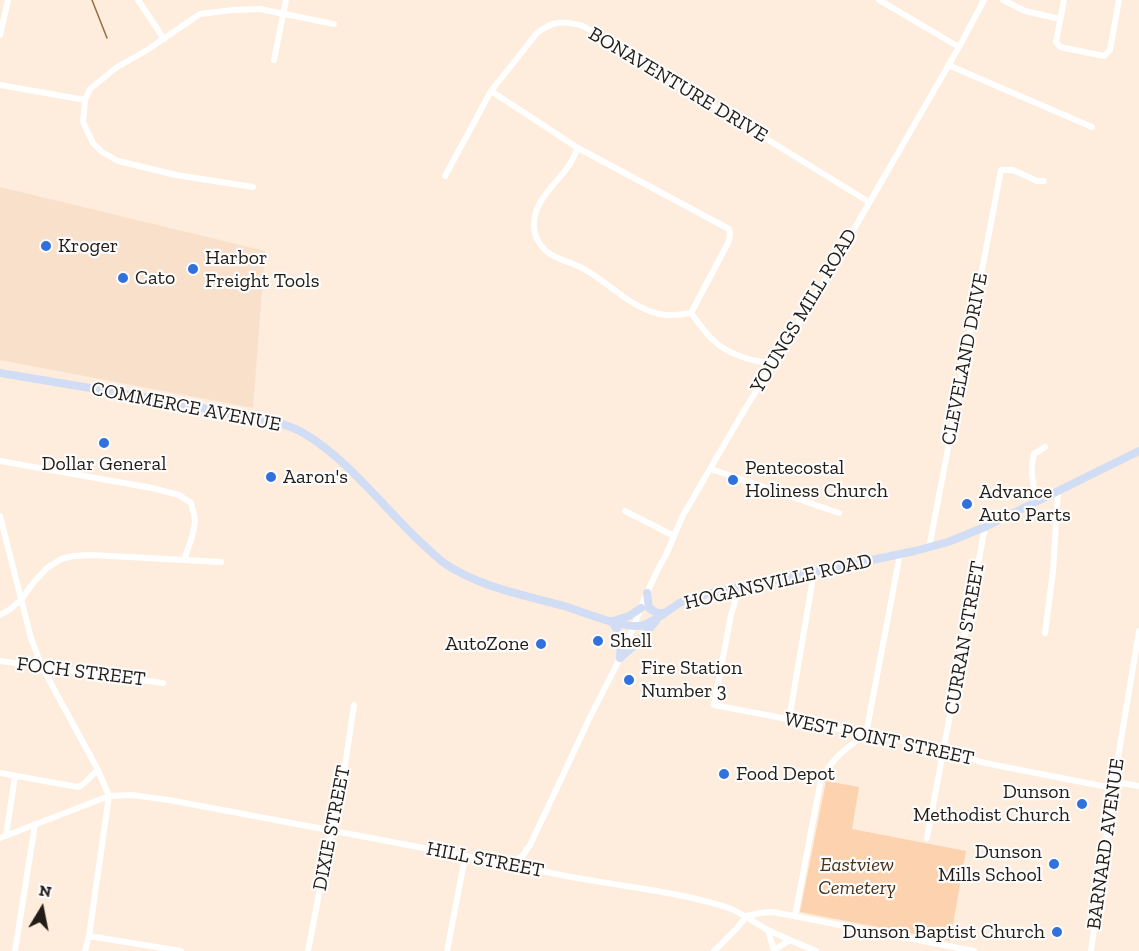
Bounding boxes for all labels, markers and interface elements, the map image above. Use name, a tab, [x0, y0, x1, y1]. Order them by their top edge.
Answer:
street label: BONAVENTURE DRIVE	[584, 22, 772, 148]
street label: YOUNGS MILL ROAD	[745, 224, 863, 398]
place label: Kroger	[58, 234, 118, 258]
marker: Kroger	[39, 239, 53, 253]
place label: Harbor Freight Tools	[205, 246, 319, 293]
marker: Harbor Freight Tools	[186, 262, 200, 276]
place label: Cato	[135, 266, 175, 290]
marker: Cato	[116, 271, 130, 285]
street label: CLEVELAND DRIVE	[937, 271, 993, 447]
street label: COMMERCE AVENUE	[89, 377, 283, 437]
marker: Dollar General	[97, 436, 111, 450]
place label: Dollar General	[41, 452, 167, 476]
place label: Pentecostal Holiness Church	[745, 456, 888, 503]
place label: Aaron's	[283, 465, 348, 489]
marker: Aaron's	[264, 470, 278, 484]
marker: Pentecostal Holiness Church	[726, 473, 740, 487]
place label: Advance Auto Parts	[979, 480, 1071, 527]
marker: Advance Auto Parts	[960, 497, 974, 511]
street label: HOGANSVILLE ROAD	[682, 549, 874, 615]
street label: CURRAN STREET	[940, 559, 990, 717]
place label: Shell	[610, 629, 652, 653]
place label: AutoZone	[445, 632, 529, 656]
marker: Shell	[591, 634, 605, 648]
marker: AutoZone	[534, 637, 548, 651]
street label: FOCH STREET	[15, 652, 147, 692]
place label: Fire Station Number 3	[641, 656, 743, 703]
marker: Fire Station Number 3	[622, 673, 636, 687]
street label: WEST POINT STREET	[782, 707, 976, 771]
street label: BARNARD AVENUE	[1082, 757, 1130, 931]
place label: Food Depot	[736, 762, 835, 786]
street label: DIXIE STREET	[308, 763, 356, 893]
marker: Food Depot	[717, 767, 731, 781]
place label: Dunson Methodist Church	[913, 780, 1070, 827]
marker: Dunson Methodist Church	[1075, 797, 1089, 811]
street label: HILL STREET	[424, 837, 546, 883]
place label: Dunson Mills School	[938, 840, 1042, 887]
park label: Eastview Cemetery	[818, 853, 896, 900]
marker: Dunson Mills School	[1047, 857, 1061, 871]
north arrow	[12, 879, 72, 939]
text: N	[38, 880, 53, 901]
place label: Dunson Baptist Church	[843, 920, 1045, 944]
marker: Dunson Baptist Church	[1050, 925, 1064, 939]

